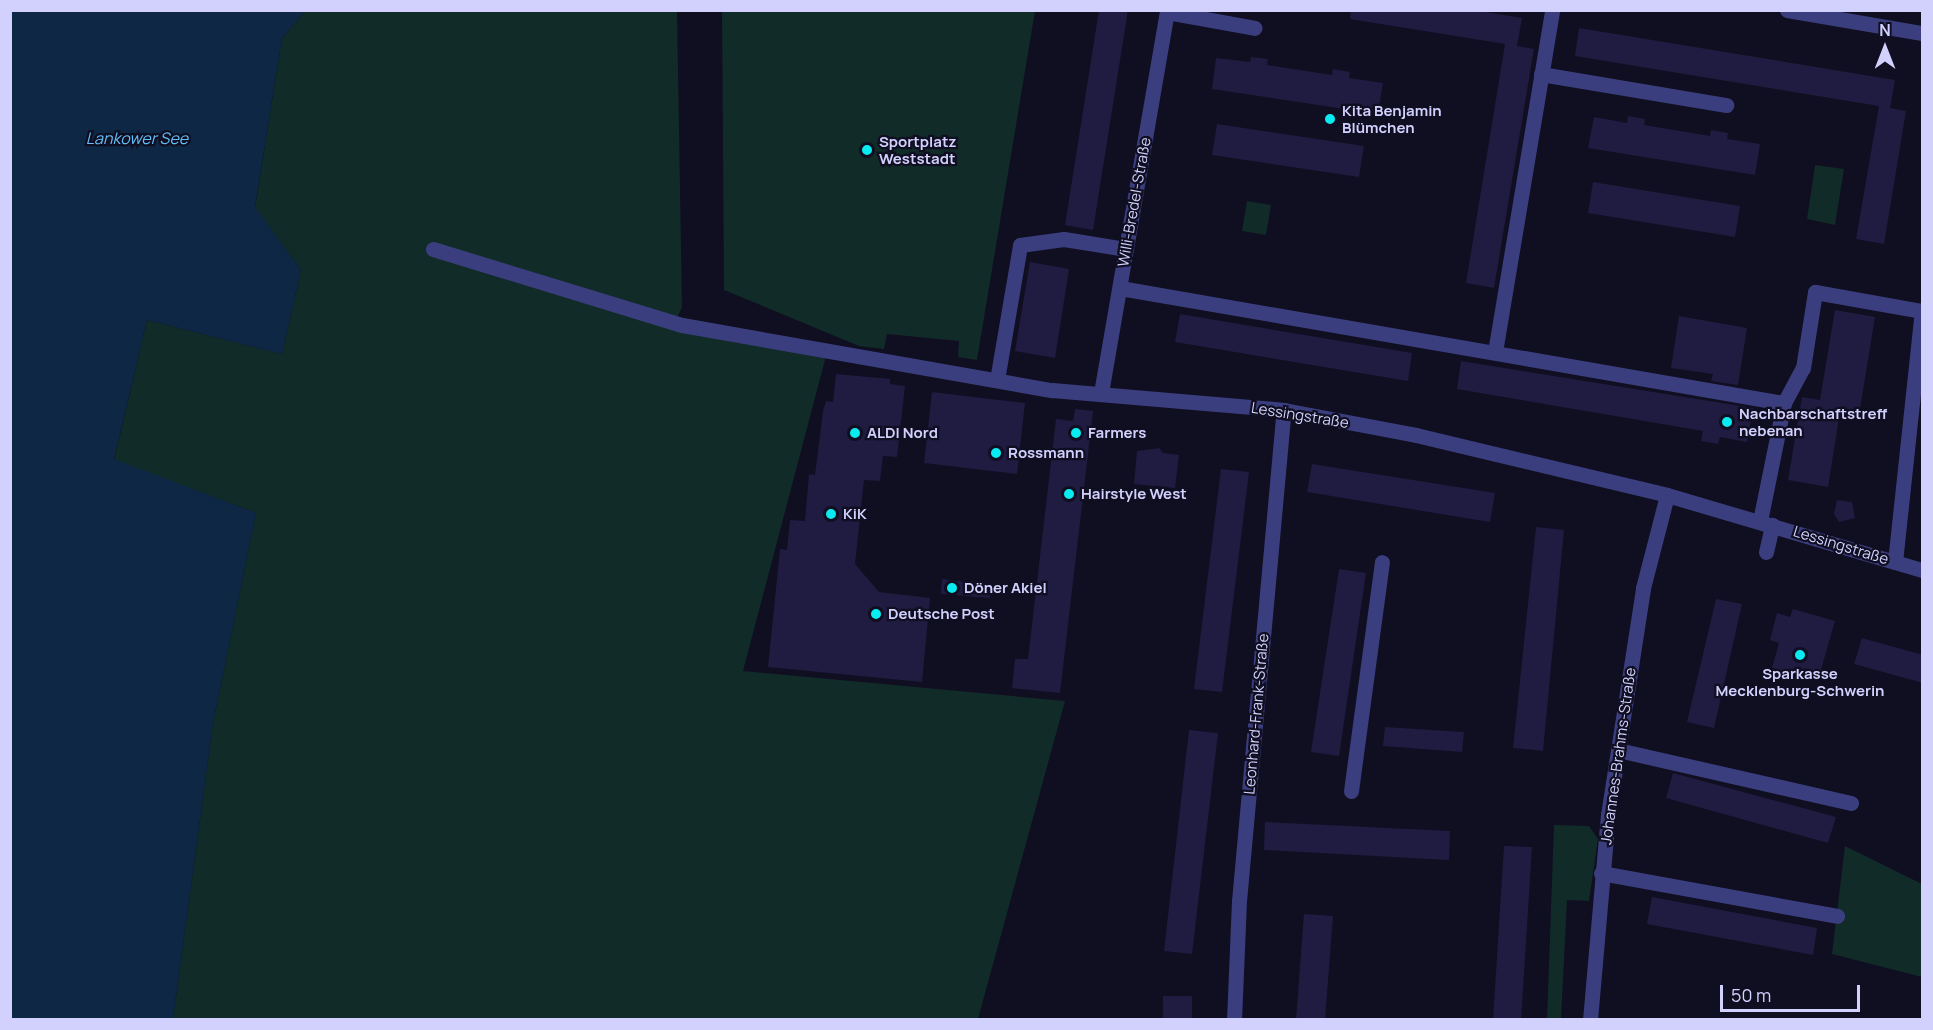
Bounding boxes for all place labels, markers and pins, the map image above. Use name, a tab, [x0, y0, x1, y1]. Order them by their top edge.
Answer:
place label: Kita Benjamin Blümchen	[1342, 101, 1442, 136]
marker: Kita Benjamin Blümchen	[1323, 112, 1337, 126]
place label: Sportplatz Weststadt	[879, 132, 956, 167]
marker: Sportplatz Weststadt	[860, 143, 874, 157]
place label: Nachbarschaftstreff nebenan	[1739, 404, 1887, 439]
marker: Nachbarschaftstreff nebenan	[1720, 415, 1734, 429]
place label: ALDI Nord	[867, 424, 938, 442]
place label: Farmers	[1088, 424, 1146, 442]
marker: ALDI Nord	[848, 426, 862, 440]
marker: Farmers	[1069, 426, 1083, 440]
place label: Rossmann	[1008, 444, 1084, 462]
marker: Rossmann	[989, 446, 1003, 460]
place label: Hairstyle West	[1081, 485, 1187, 503]
marker: Hairstyle West	[1062, 487, 1076, 501]
place label: KiK	[843, 505, 867, 523]
marker: KiK	[824, 507, 838, 521]
place label: Döner Akiel	[964, 579, 1047, 597]
marker: Döner Akiel	[945, 581, 959, 595]
place label: Deutsche Post	[888, 605, 995, 623]
marker: Deutsche Post	[869, 607, 883, 621]
marker: Sparkasse Mecklenburg-Schwerin	[1793, 648, 1807, 662]
place label: Sparkasse Mecklenburg-Schwerin	[1715, 664, 1885, 699]

